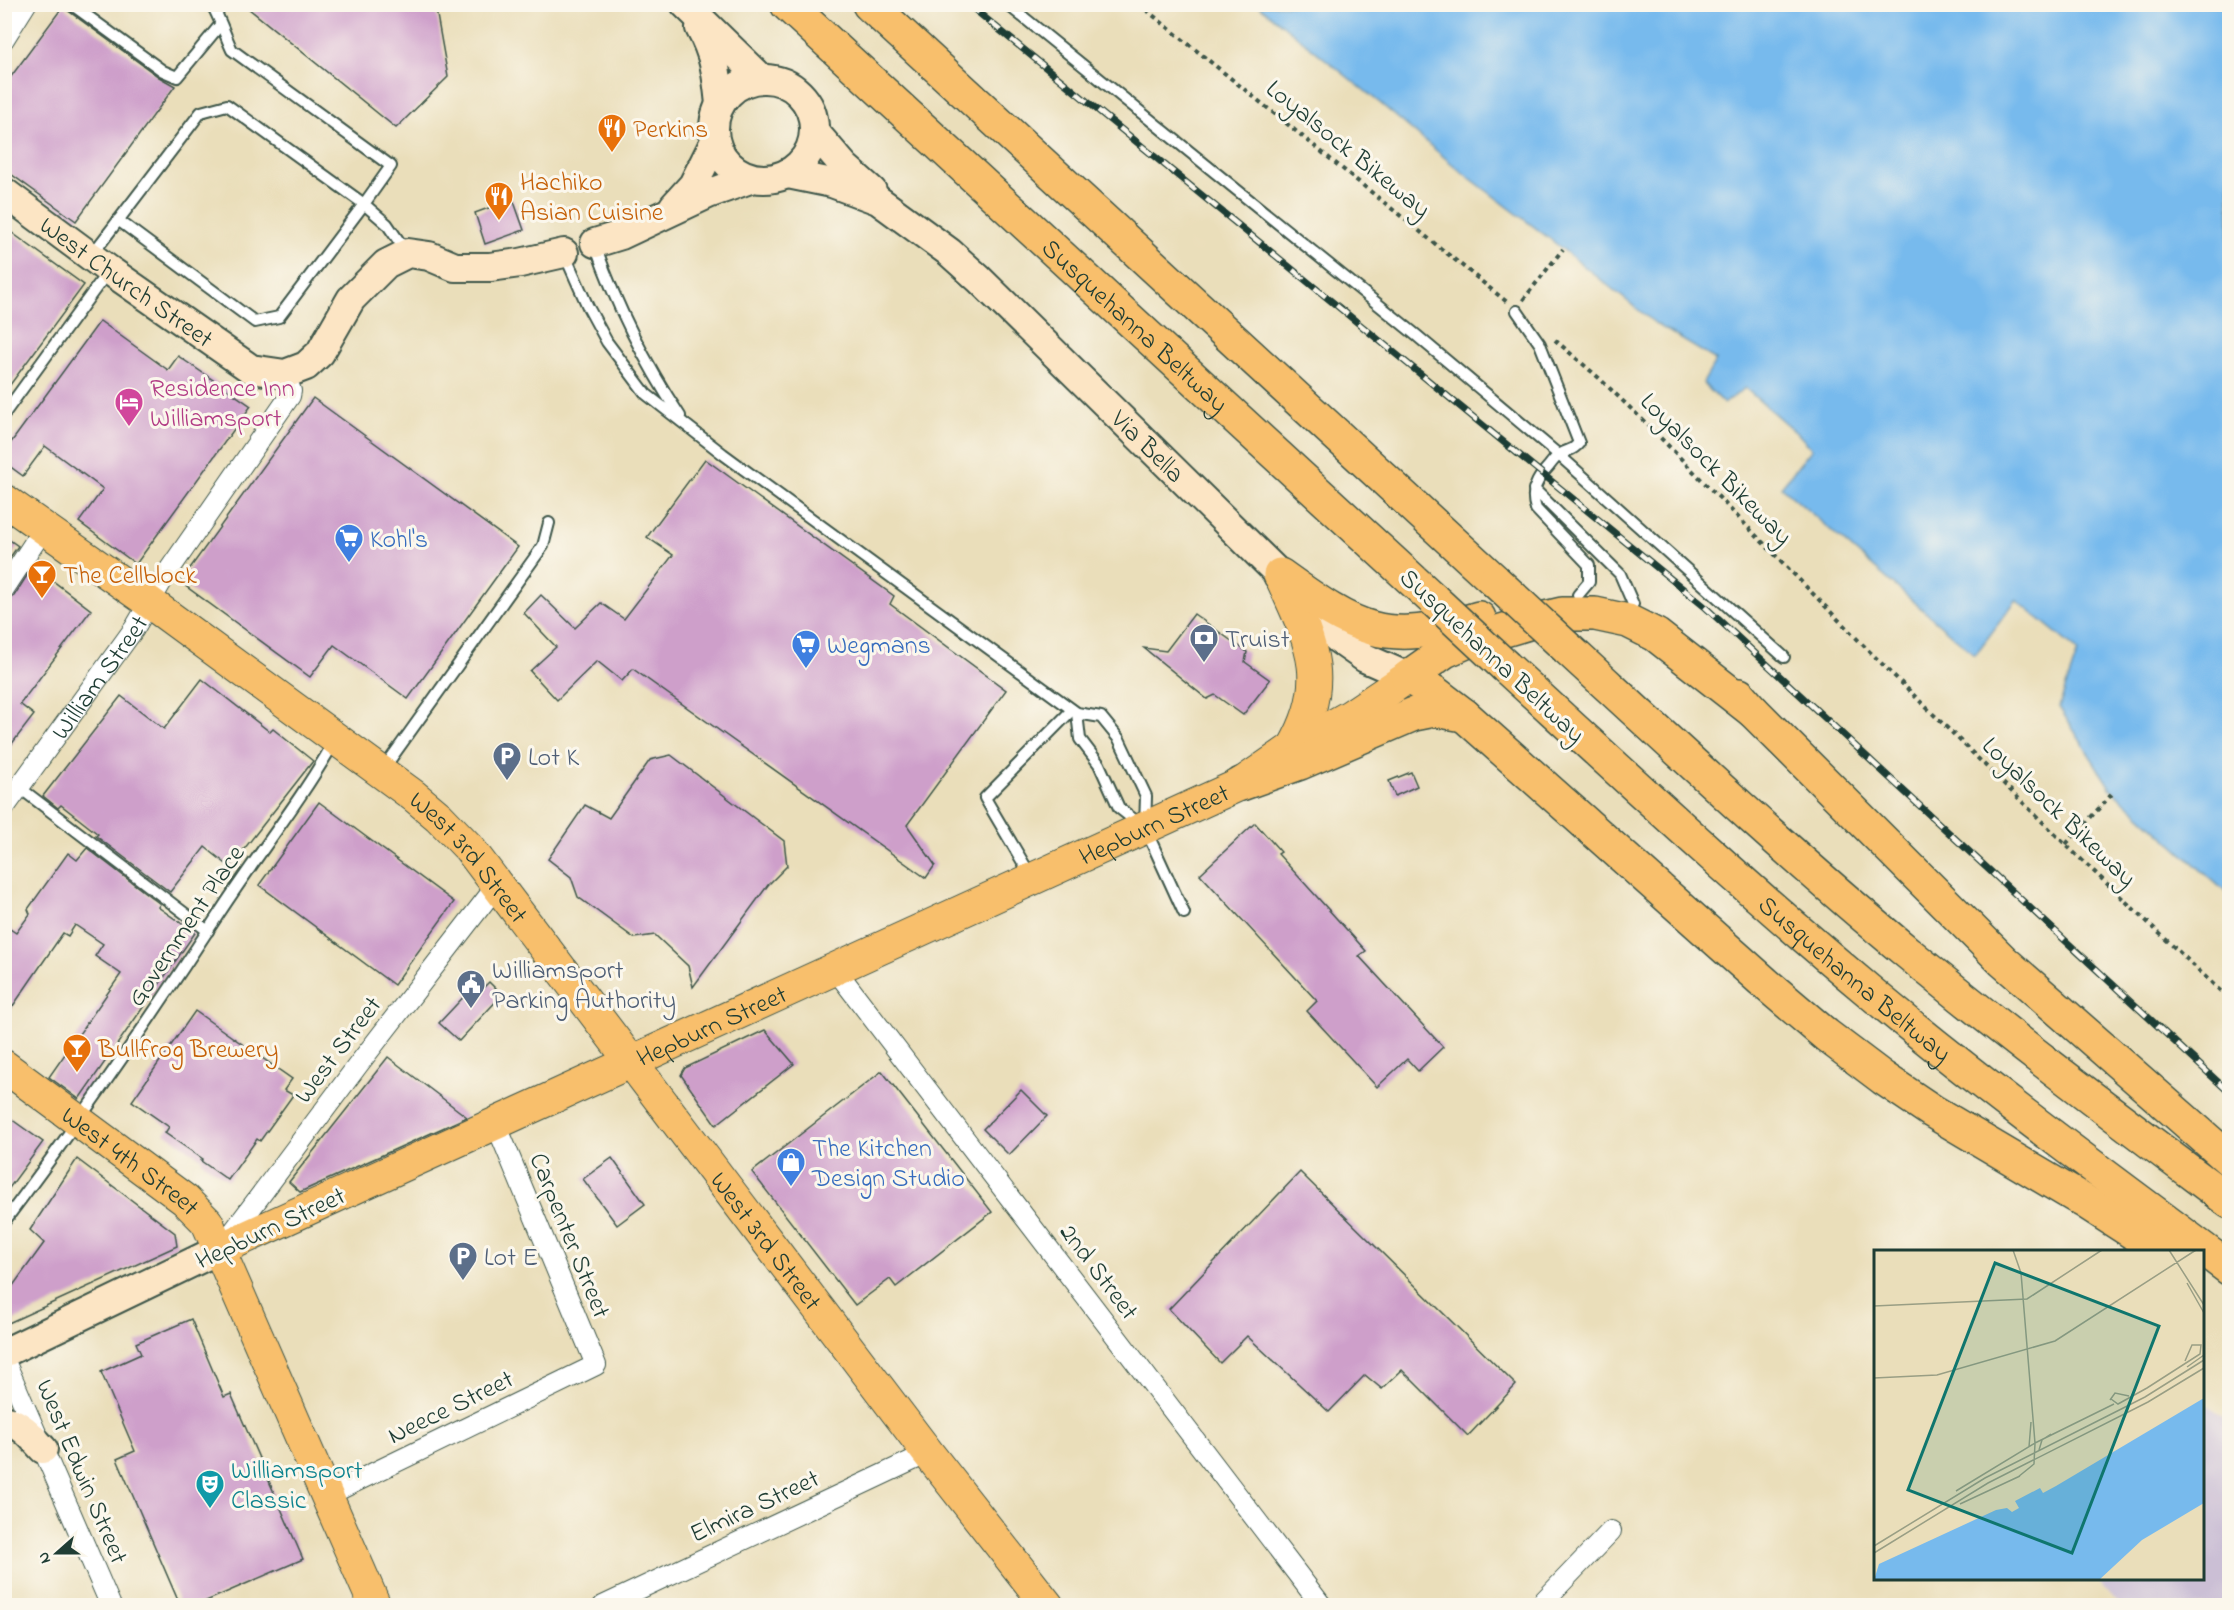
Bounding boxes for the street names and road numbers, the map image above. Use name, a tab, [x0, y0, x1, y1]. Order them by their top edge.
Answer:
street label: Loyalsock Bikeway	[1256, 72, 1438, 229]
street label: West Church Street	[30, 208, 220, 359]
street label: Susquehanna Beltway	[1032, 231, 1236, 423]
street label: Loyalsock Bikeway	[1630, 385, 1800, 555]
street label: Via Bella	[1100, 402, 1192, 493]
street label: Susquehanna Beltway	[1389, 561, 1593, 754]
street label: William Street	[43, 609, 160, 749]
street label: Loyalsock Bikeway	[1972, 729, 2144, 897]
street label: Hepburn Street	[1074, 776, 1237, 877]
street label: West 3rd Street	[399, 783, 536, 933]
street label: Government Place	[119, 838, 256, 1015]
street label: Susquehanna Beltway	[1748, 888, 1958, 1073]
street label: Hepburn Street	[631, 977, 794, 1079]
street label: West Street	[286, 989, 393, 1112]
street label: West 4th Street	[52, 1098, 207, 1226]
street label: Carpenter Street	[518, 1148, 619, 1325]
street label: West 3rd Street	[699, 1165, 830, 1320]
street label: Hepburn Street	[190, 1178, 353, 1281]
street label: 2nd Street	[1049, 1216, 1147, 1329]
street label: Neece Street	[382, 1362, 521, 1456]
street label: West Edwin Street	[24, 1374, 136, 1571]
street label: Elmira Street	[684, 1461, 827, 1554]

